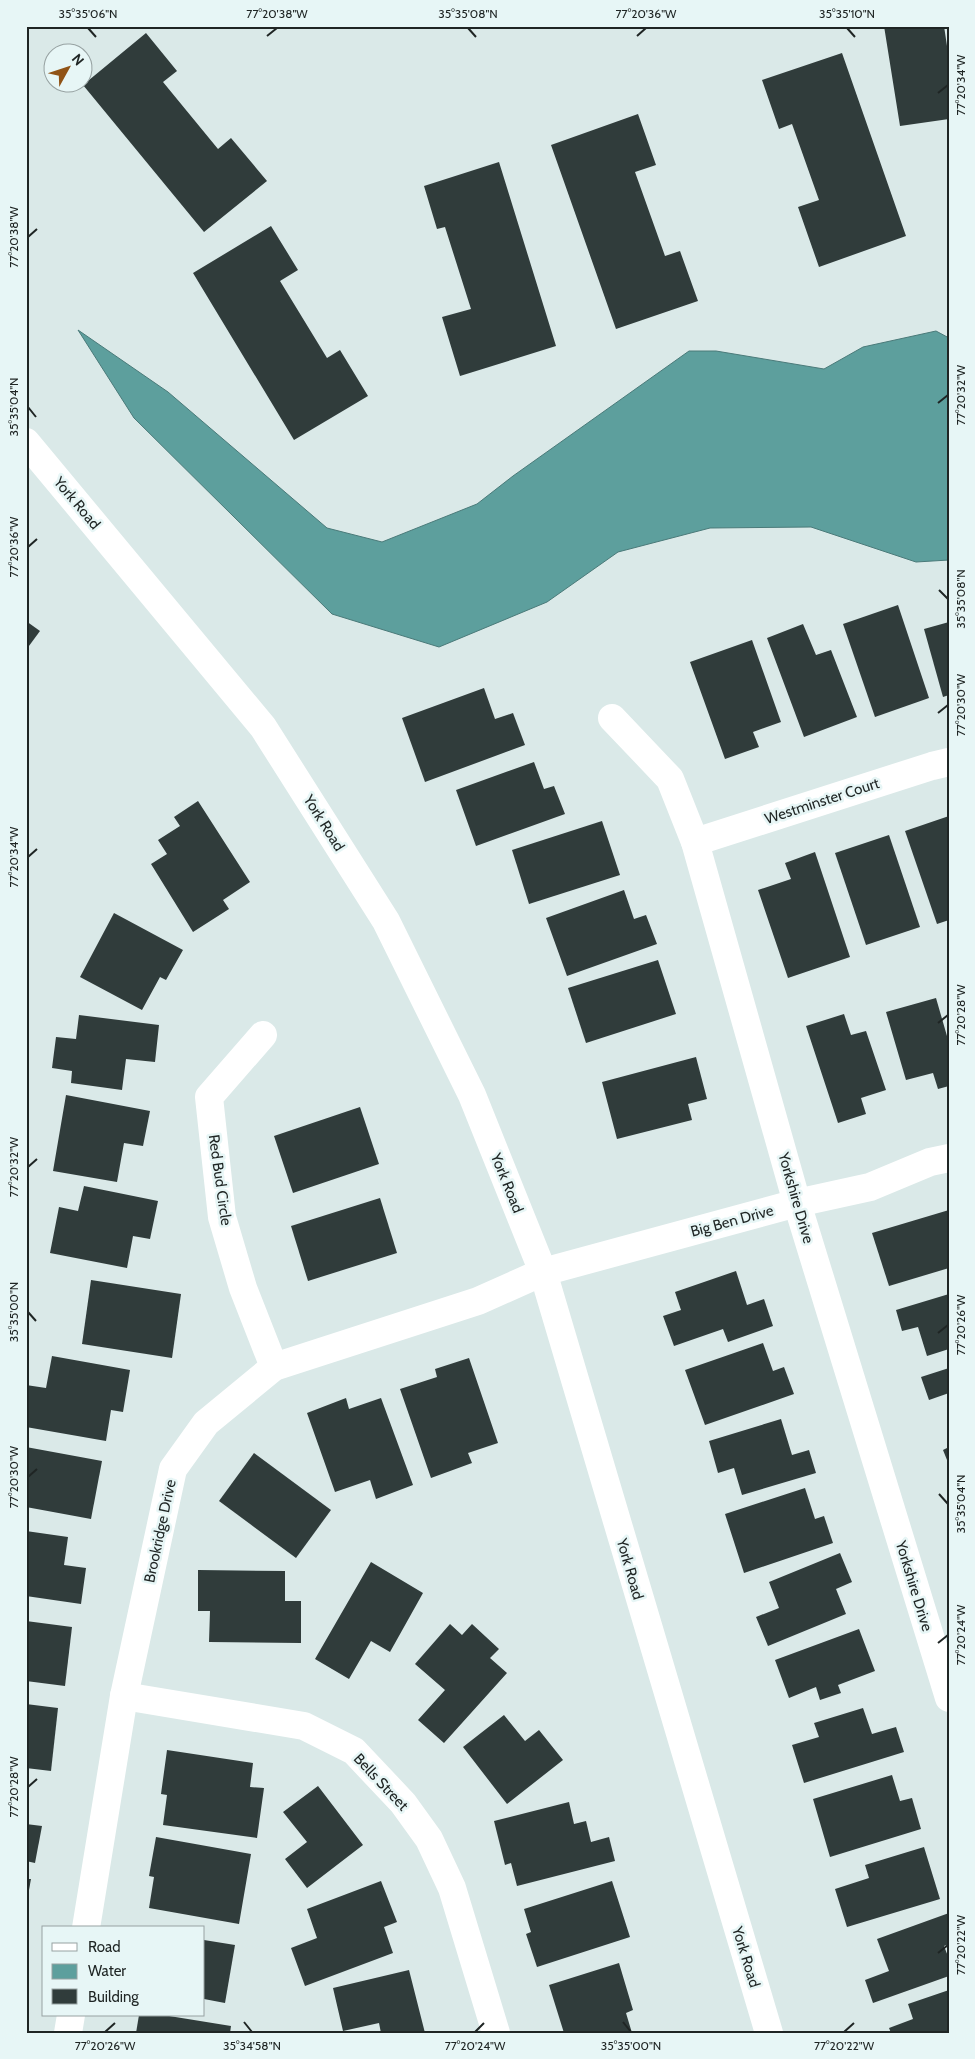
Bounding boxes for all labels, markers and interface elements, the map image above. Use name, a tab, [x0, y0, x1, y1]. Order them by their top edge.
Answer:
text: 35°35'06"N	[58, 6, 118, 21]
text: 77°20'38"W	[246, 6, 308, 21]
text: 35°35'08"N	[438, 6, 498, 21]
text: 77°20'36"W	[616, 6, 677, 21]
text: 35°35'10"N	[819, 6, 875, 21]
north arrow	[42, 42, 92, 92]
text: N	[68, 50, 88, 69]
text: 77°20'34"W	[953, 54, 968, 115]
text: 77°20'38"W	[6, 206, 21, 268]
text: 77°20'32"W	[953, 364, 968, 425]
text: 35°35'04"N	[6, 377, 21, 437]
street label: York Road	[49, 472, 104, 533]
text: 77°20'36"W	[6, 516, 21, 577]
text: 35°35'08"N	[953, 569, 968, 629]
text: 77°20'30"W	[953, 673, 968, 736]
street label: Westminster Court	[763, 774, 881, 828]
street label: York Road	[299, 791, 348, 854]
text: 77°20'34"W	[6, 826, 21, 887]
text: 77°20'28"W	[953, 984, 968, 1046]
street label: Red Bud Circle	[205, 1133, 235, 1227]
text: 77°20'32"W	[6, 1136, 21, 1197]
street label: York Road	[487, 1150, 527, 1216]
street label: Yorkshire Drive	[774, 1150, 818, 1246]
street label: Big Ben Drive	[689, 1201, 776, 1241]
text: 35°35'00"N	[6, 1282, 21, 1342]
text: 77°20'26"W	[953, 1294, 968, 1355]
text: 77°20'30"W	[6, 1445, 21, 1508]
text: 35°35'04"N	[953, 1474, 968, 1534]
street label: Brookridge Drive	[140, 1477, 180, 1584]
street label: York Road	[612, 1535, 647, 1602]
street label: Yorkshire Drive	[891, 1538, 936, 1634]
text: 77°20'24"W	[953, 1604, 968, 1665]
street label: Bells Street	[350, 1750, 412, 1814]
text: 77°20'28"W	[6, 1756, 21, 1818]
text: 77°20'22"W	[953, 1914, 968, 1975]
street label: York Road	[728, 1923, 764, 1990]
legend	[42, 1926, 205, 2016]
text: Road	[88, 1938, 121, 1956]
text: Water	[88, 1962, 126, 1980]
text: Building	[88, 1988, 139, 2006]
text: 77°20'26"W	[75, 2038, 136, 2053]
text: 35°34'58"N	[223, 2038, 281, 2053]
text: 77°20'24"W	[445, 2038, 506, 2053]
text: 35°35'00"N	[601, 2038, 661, 2053]
text: 77°20'22"W	[814, 2038, 875, 2053]

